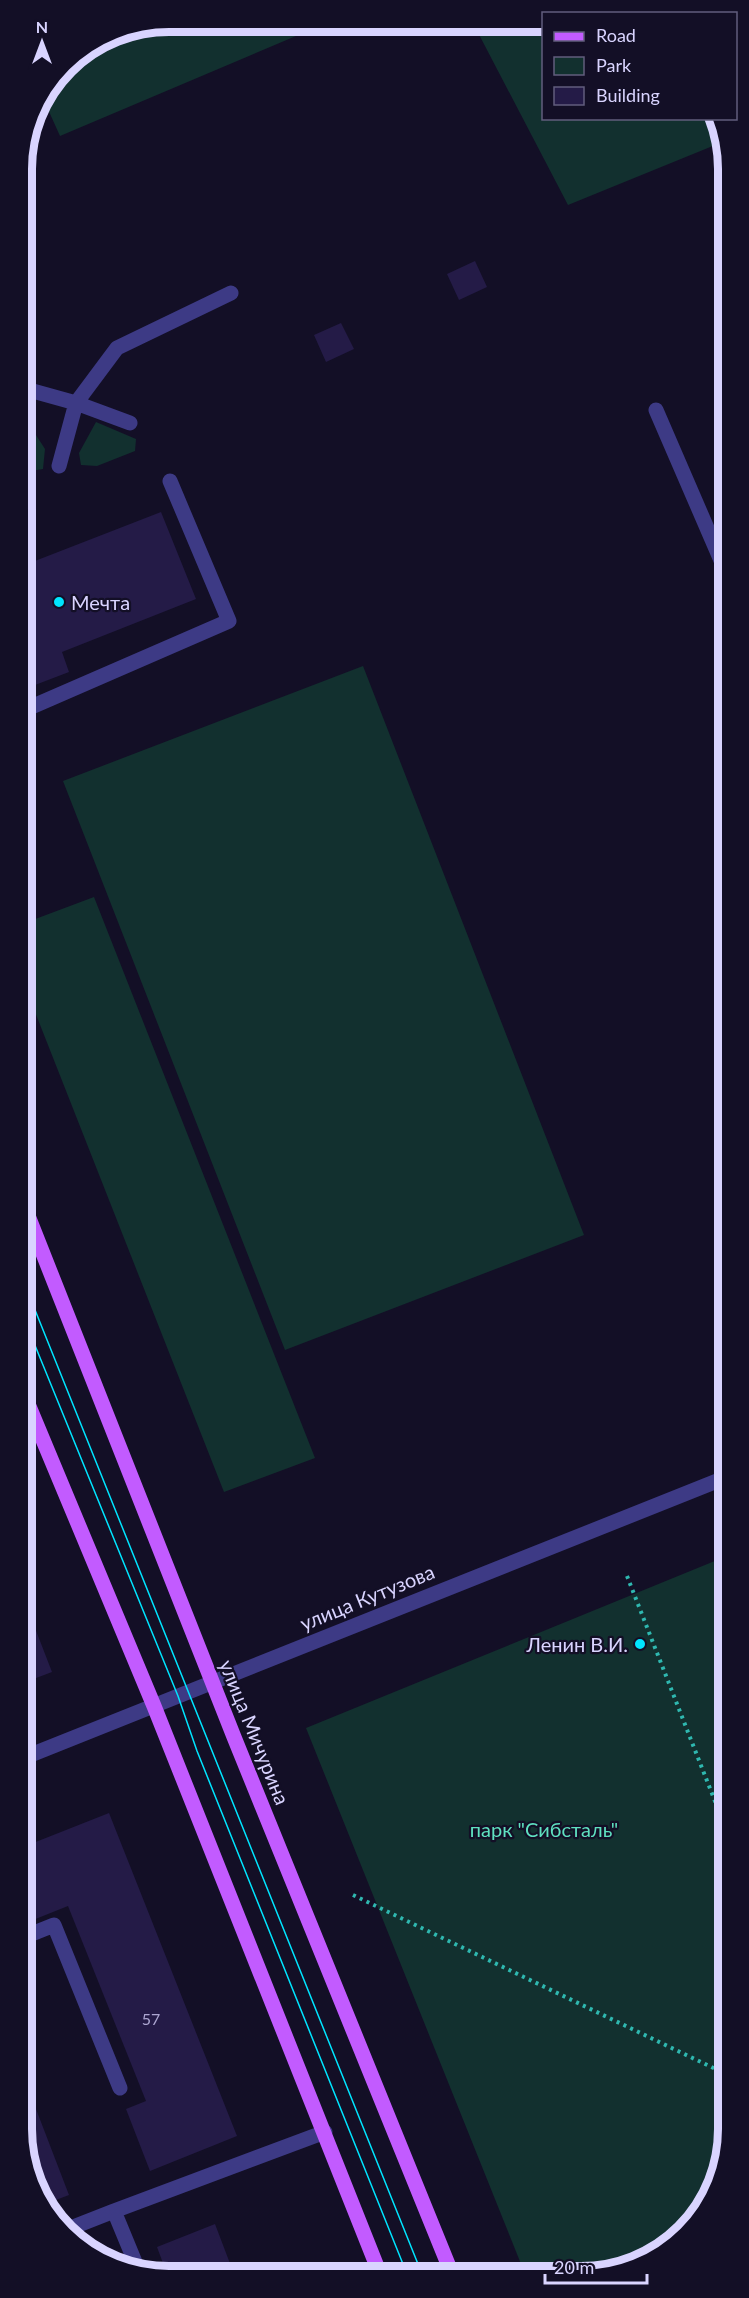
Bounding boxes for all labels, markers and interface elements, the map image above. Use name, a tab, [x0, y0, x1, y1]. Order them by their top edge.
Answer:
north arrow	[12, 12, 72, 72]
legend	[542, 12, 737, 120]
text: N	[36, 17, 48, 36]
text: Road	[596, 24, 636, 46]
text: Park	[596, 54, 632, 76]
text: Building	[596, 84, 660, 106]
place label: Мечта	[71, 590, 130, 614]
marker: Мечта	[52, 595, 66, 609]
street label: улица Кутузова	[296, 1559, 438, 1635]
place label: Ленин В.И.	[525, 1632, 628, 1656]
marker: Ленин В.И.	[633, 1637, 647, 1651]
street label: улица Мичурина	[215, 1656, 295, 1808]
park label: парк "Сибсталь"	[470, 1817, 618, 1841]
house number: 57	[142, 2009, 160, 2028]
scale bar	[545, 2247, 647, 2285]
text: 20 m	[554, 2256, 594, 2278]

